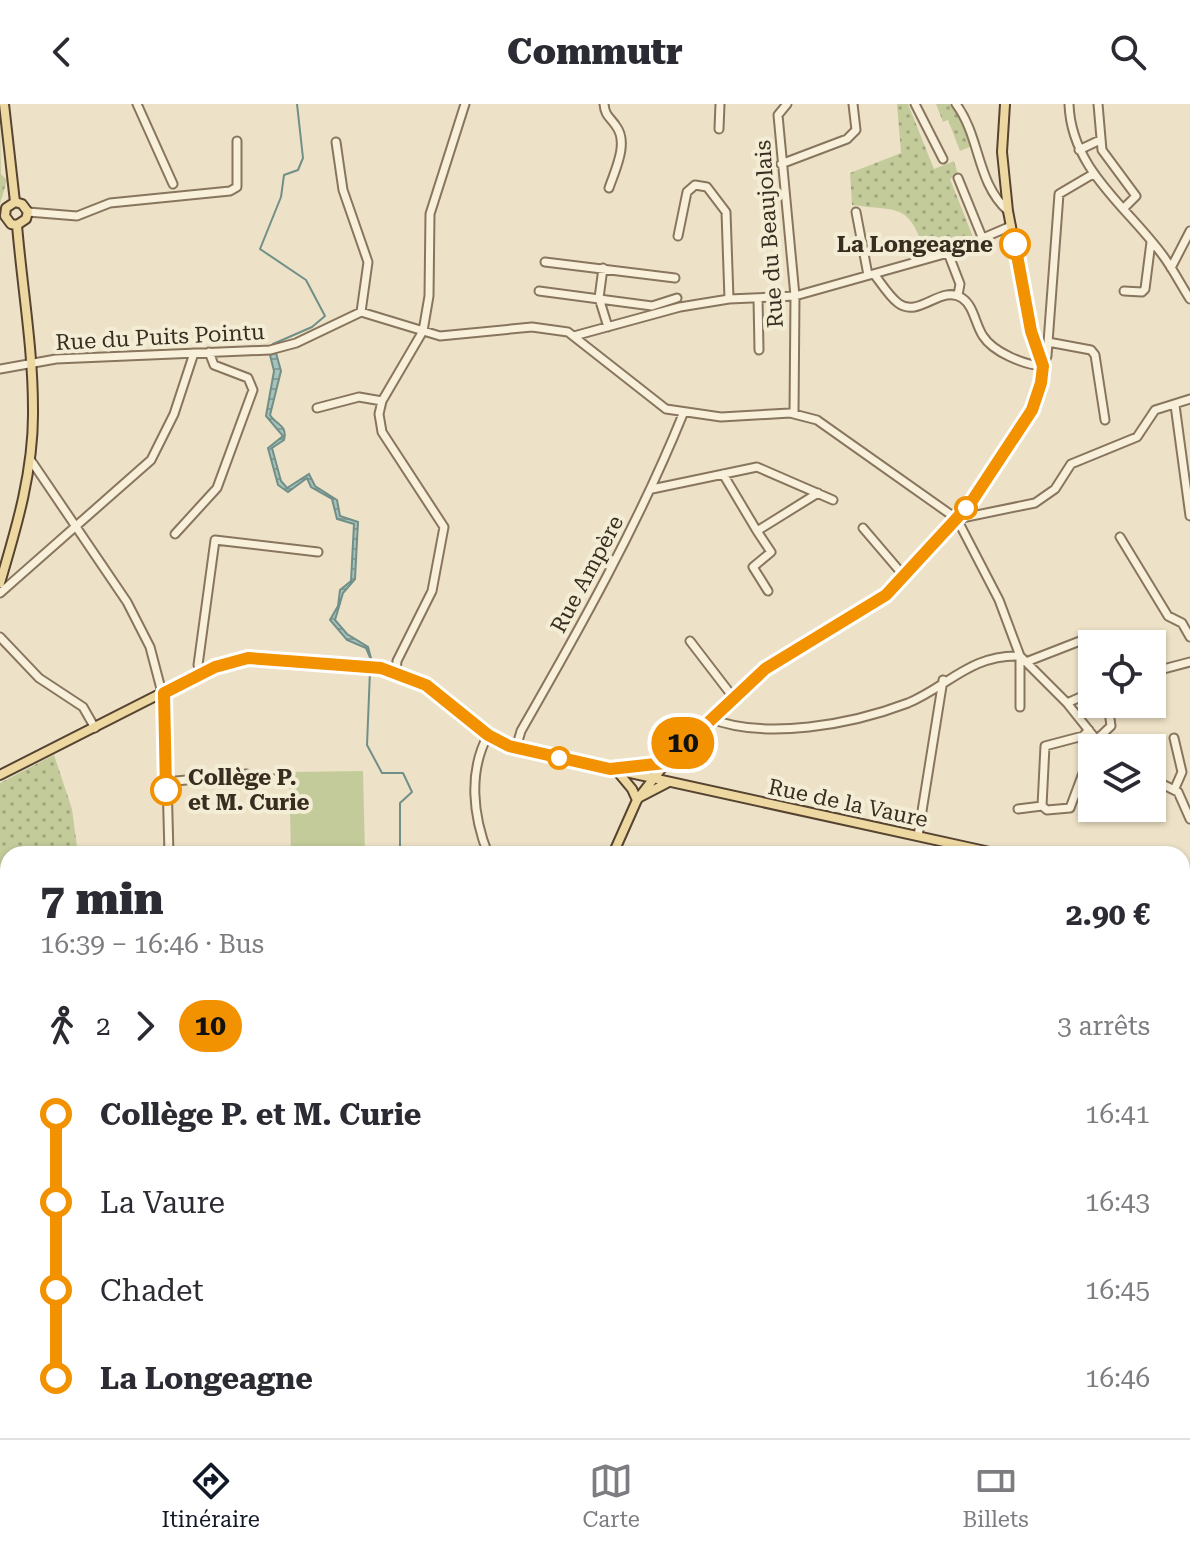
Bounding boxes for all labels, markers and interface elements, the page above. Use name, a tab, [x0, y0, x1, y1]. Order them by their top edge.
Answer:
icon: back	[40, 30, 84, 74]
icon: search	[1106, 30, 1150, 74]
text: Commutr	[507, 31, 683, 73]
street label: Rue du Beaujolais	[750, 139, 788, 329]
marker: La Longeagne	[1000, 229, 1030, 259]
place label: La Longeagne	[837, 232, 993, 257]
street label: Rue du Puits Pointu	[55, 319, 265, 355]
unlabelled marker	[955, 497, 977, 519]
street label: Rue Ampère	[546, 511, 628, 637]
map controls	[1078, 630, 1166, 822]
button: locate	[1078, 630, 1166, 718]
line badge: 10	[647, 717, 719, 769]
text: 10	[667, 726, 699, 759]
button: layers	[1078, 734, 1166, 822]
unlabelled marker	[548, 747, 570, 769]
place label: Collège P. et M. Curie	[188, 765, 310, 815]
street label: Rue de la Vaure	[766, 774, 930, 832]
marker: Collège P. et M. Curie	[151, 775, 181, 805]
text: 7 min	[40, 873, 164, 925]
text: 2.90 €	[1066, 897, 1150, 932]
text: 16:39 – 16:46 · Bus	[40, 929, 264, 959]
icon: walk	[40, 1004, 84, 1048]
icon: forward	[123, 1004, 167, 1048]
text: 10	[195, 1009, 226, 1042]
text: 2	[96, 1011, 111, 1041]
text: 3 arrêts	[1057, 1011, 1150, 1041]
text: Collège P. et M. Curie	[100, 1097, 421, 1132]
text: 16:41	[1085, 1099, 1150, 1129]
text: La Vaure	[100, 1185, 225, 1220]
text: 16:43	[1085, 1187, 1150, 1217]
text: Chadet	[100, 1273, 204, 1308]
text: 16:45	[1085, 1275, 1150, 1305]
text: La Longeagne	[100, 1361, 313, 1396]
text: 16:46	[1085, 1363, 1150, 1393]
tab: Itinéraire	[161, 1459, 260, 1532]
tab: Carte	[583, 1459, 640, 1532]
tab: Billets	[963, 1459, 1029, 1532]

